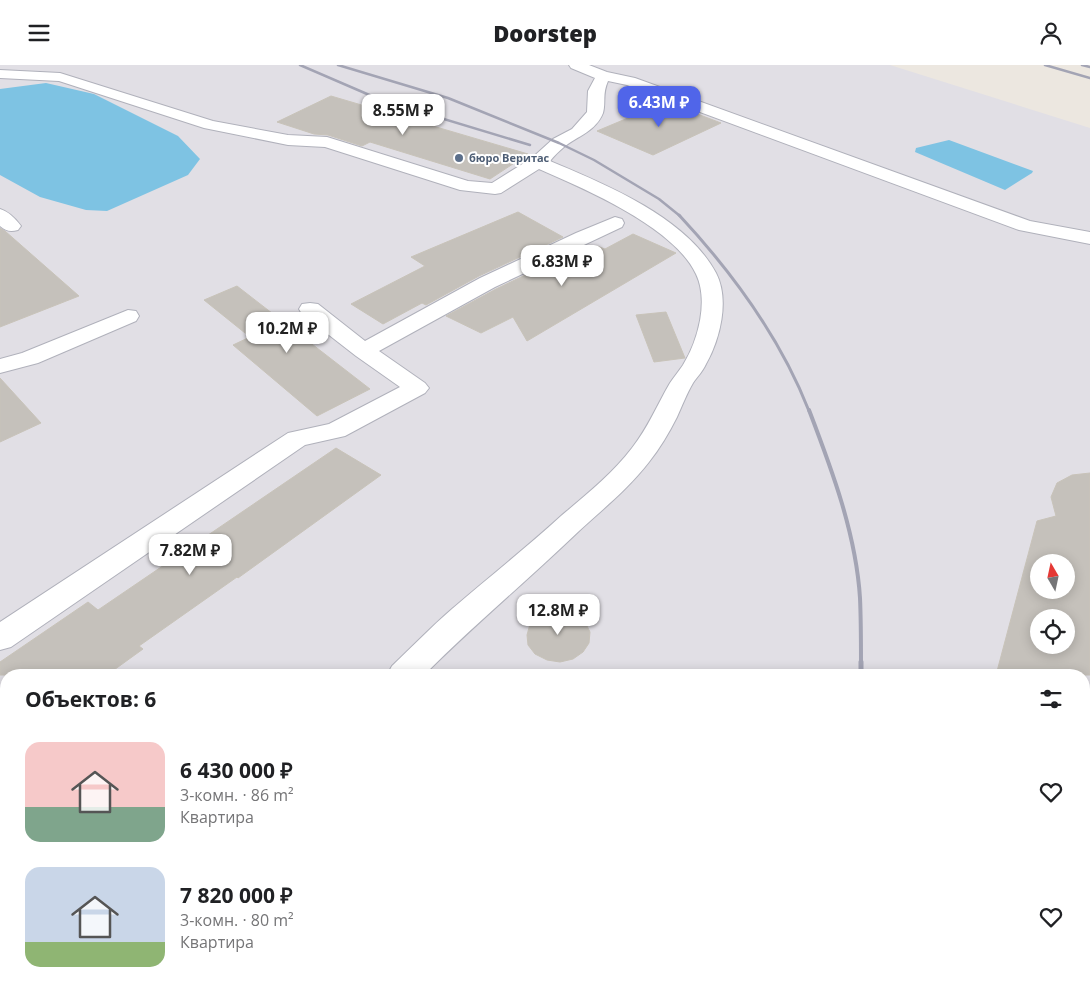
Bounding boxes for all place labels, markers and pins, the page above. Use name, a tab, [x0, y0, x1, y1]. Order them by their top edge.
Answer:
pin: 6.43M ₽	[613, 85, 705, 128]
pin: 8.55M ₽	[357, 93, 449, 136]
place label: бюро Веритас	[469, 150, 550, 165]
marker: бюро Веритас	[453, 152, 465, 164]
pin: 6.83M ₽	[516, 245, 608, 287]
pin: 10.2M ₽	[241, 311, 333, 354]
pin: 7.82M ₽	[144, 533, 236, 576]
pin: 12.8M ₽	[512, 593, 604, 636]

